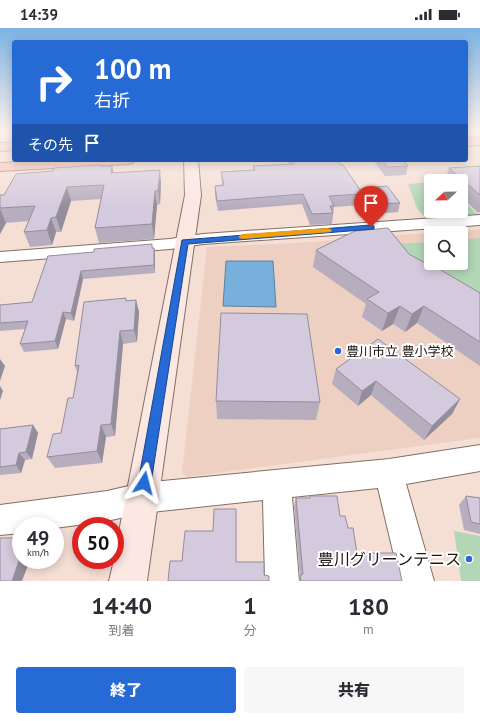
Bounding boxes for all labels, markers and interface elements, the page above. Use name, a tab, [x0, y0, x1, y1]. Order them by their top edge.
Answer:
text: 14:39	[20, 5, 58, 24]
text: 100 m	[94, 50, 171, 87]
icon: right	[28, 56, 80, 108]
text: 右折	[94, 89, 130, 112]
icon: arrive	[81, 132, 103, 154]
text: その先	[28, 135, 73, 154]
north arrow	[424, 174, 468, 218]
map controls	[424, 174, 468, 270]
pin	[354, 186, 388, 227]
icon: arrive	[360, 192, 382, 214]
button: search	[424, 226, 468, 270]
place label: 豊川市立 豊小学校	[346, 343, 453, 360]
marker: 豊川市立 豊小学校	[333, 346, 343, 356]
position arrow	[123, 462, 165, 504]
speed limit sign: 50	[72, 517, 124, 569]
text: 49	[27, 525, 49, 551]
text: km/h	[27, 546, 49, 559]
place label: 豊川グリーンテニス	[318, 549, 461, 569]
marker: 豊川グリーンテニス	[464, 554, 474, 564]
text: 14:40	[91, 590, 152, 621]
text: 1	[243, 590, 257, 621]
text: 180	[348, 591, 389, 622]
text: m	[363, 621, 374, 638]
text: 到着	[109, 622, 135, 639]
text: 分	[244, 622, 257, 639]
button: 終了	[16, 667, 236, 713]
button: 共有	[244, 667, 464, 713]

